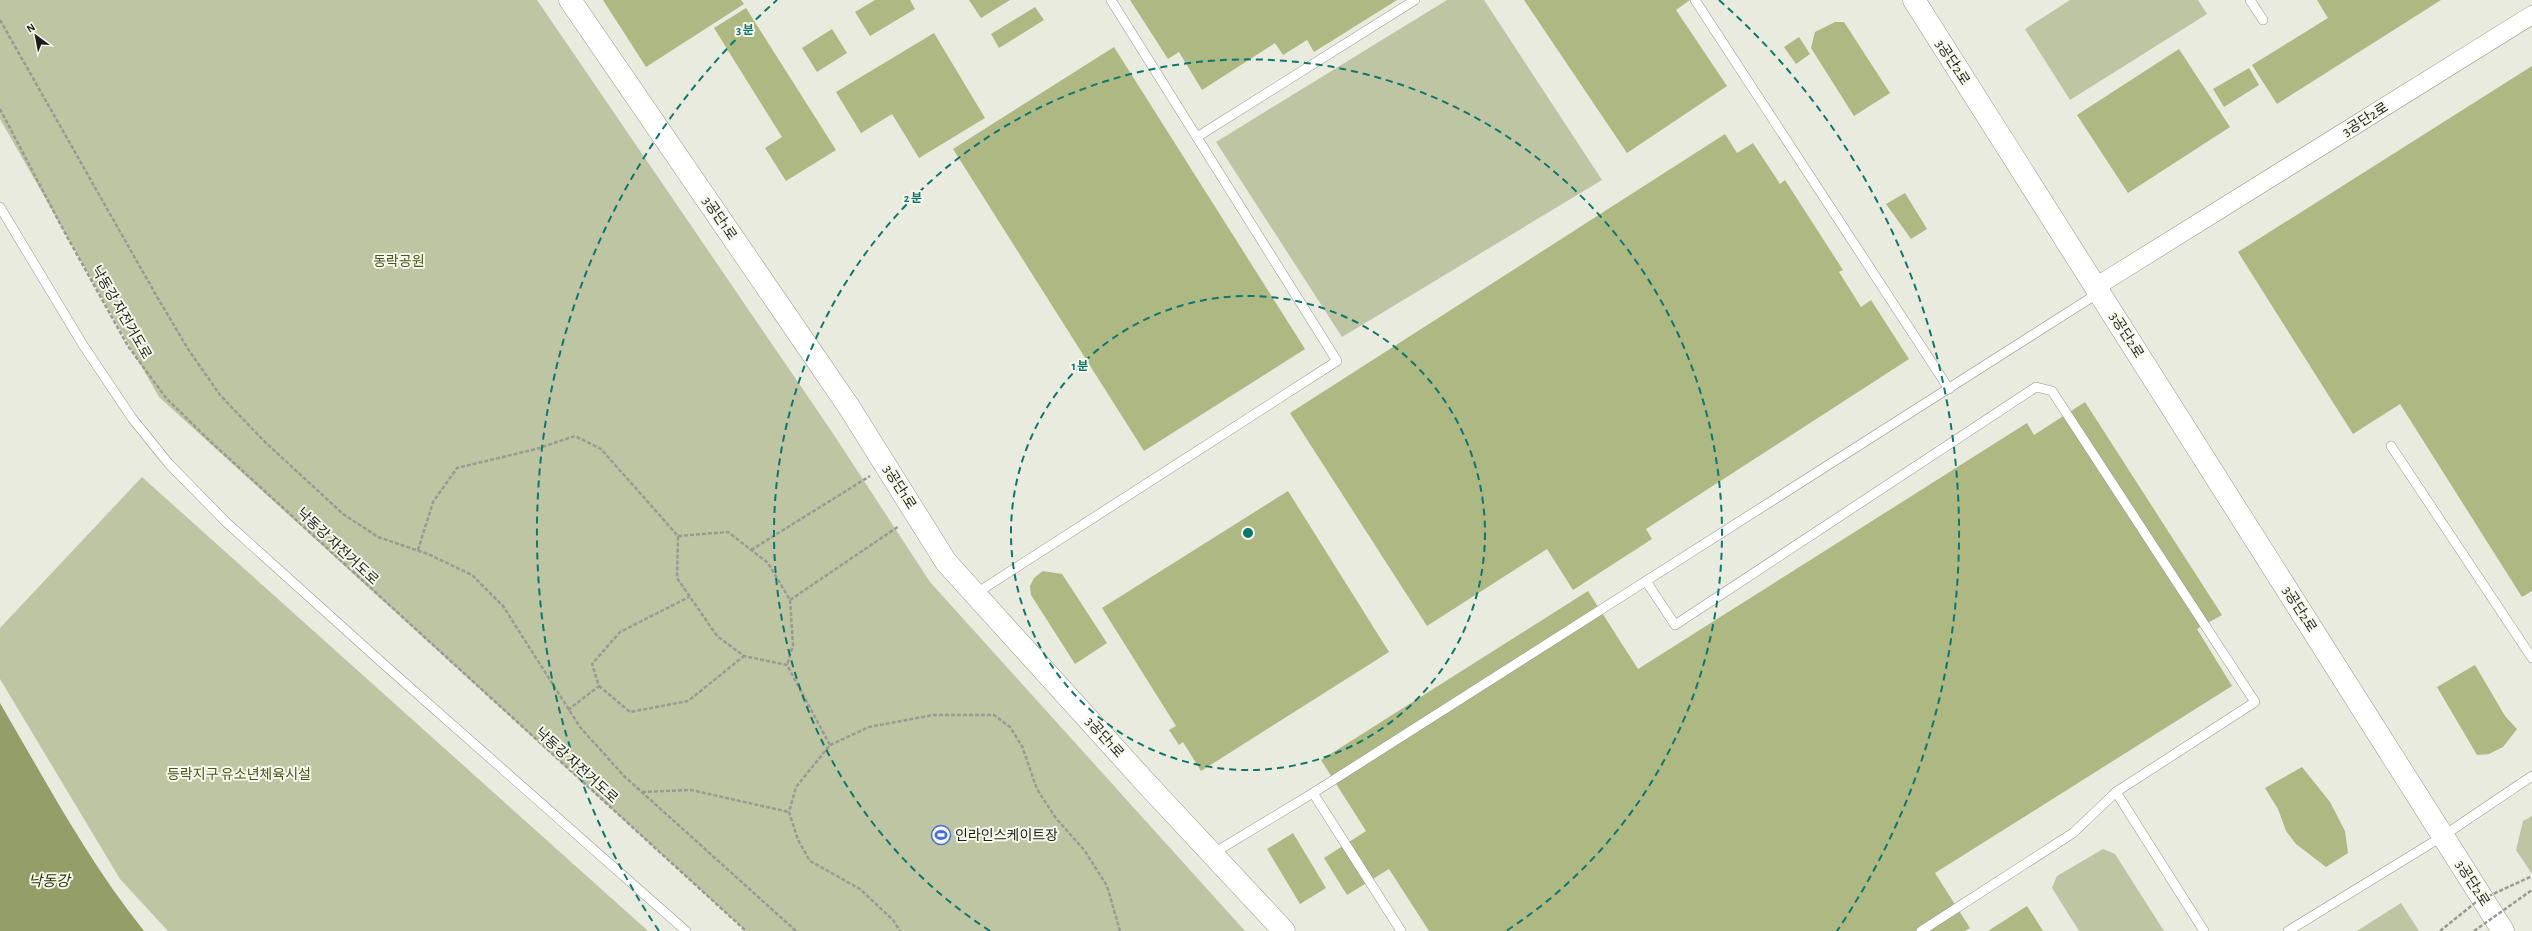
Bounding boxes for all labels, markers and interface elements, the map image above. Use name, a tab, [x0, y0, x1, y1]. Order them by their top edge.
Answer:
north arrow	[16, 16, 56, 56]
text: N	[25, 21, 37, 35]
text: 3 분	[736, 24, 754, 36]
street label: 3공단2로	[1932, 37, 1973, 88]
street label: 3공단2로	[2340, 100, 2391, 139]
text: 2 분	[904, 192, 922, 204]
street label: 3공단1로	[700, 194, 740, 243]
park label: 동락공원	[373, 254, 425, 269]
street label: 낙동강 자전거도로	[89, 263, 154, 362]
street label: 3공단2로	[2107, 310, 2146, 361]
text: 1 분	[1071, 360, 1089, 372]
street label: 3공단1로	[880, 462, 919, 512]
street label: 낙동강 자전거도로	[294, 505, 381, 588]
centre of rings	[1241, 526, 1255, 540]
street label: 3공단2로	[2280, 584, 2319, 635]
street label: 3공단1로	[1083, 714, 1127, 761]
street label: 낙동강 자전거도로	[532, 725, 621, 806]
park label: 등락지구 유소년체육시설	[167, 767, 311, 782]
sports icon: 인라인스케이트장	[930, 824, 952, 846]
place label: 인라인스케이트장	[955, 828, 1058, 843]
street label: 3공단2로	[2453, 858, 2492, 909]
water label: 낙동강	[28, 873, 72, 889]

